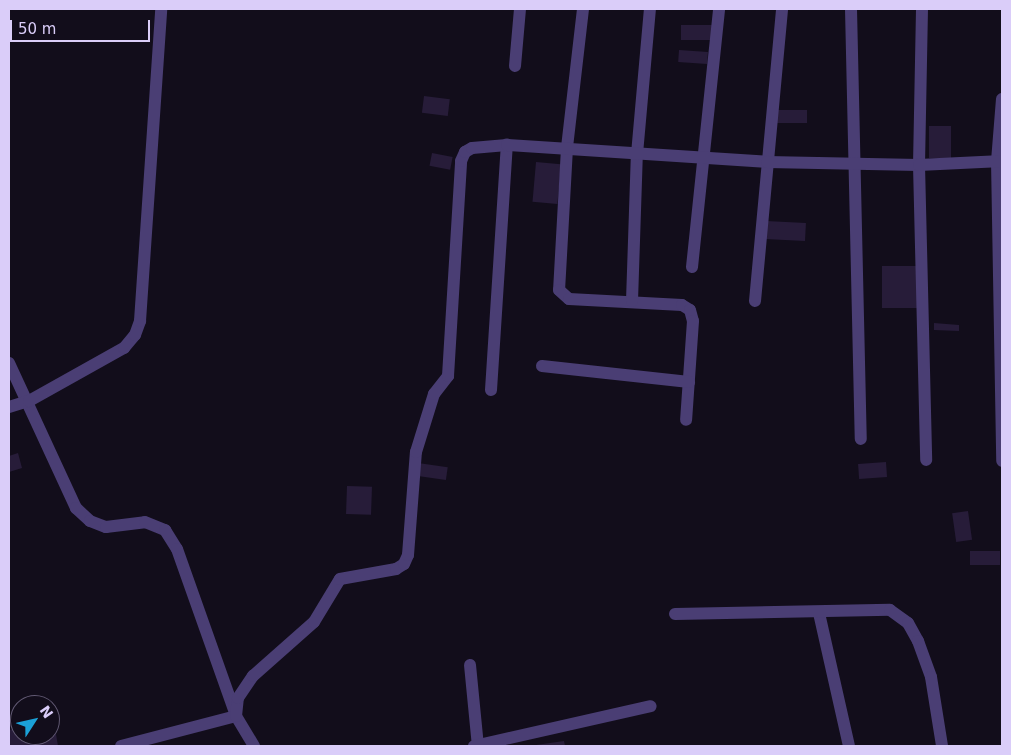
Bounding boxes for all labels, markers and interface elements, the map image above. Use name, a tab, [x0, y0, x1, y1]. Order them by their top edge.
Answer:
scale bar	[12, 10, 152, 42]
text: 50 m	[18, 20, 56, 38]
north arrow	[10, 695, 60, 745]
text: N	[37, 703, 56, 721]

